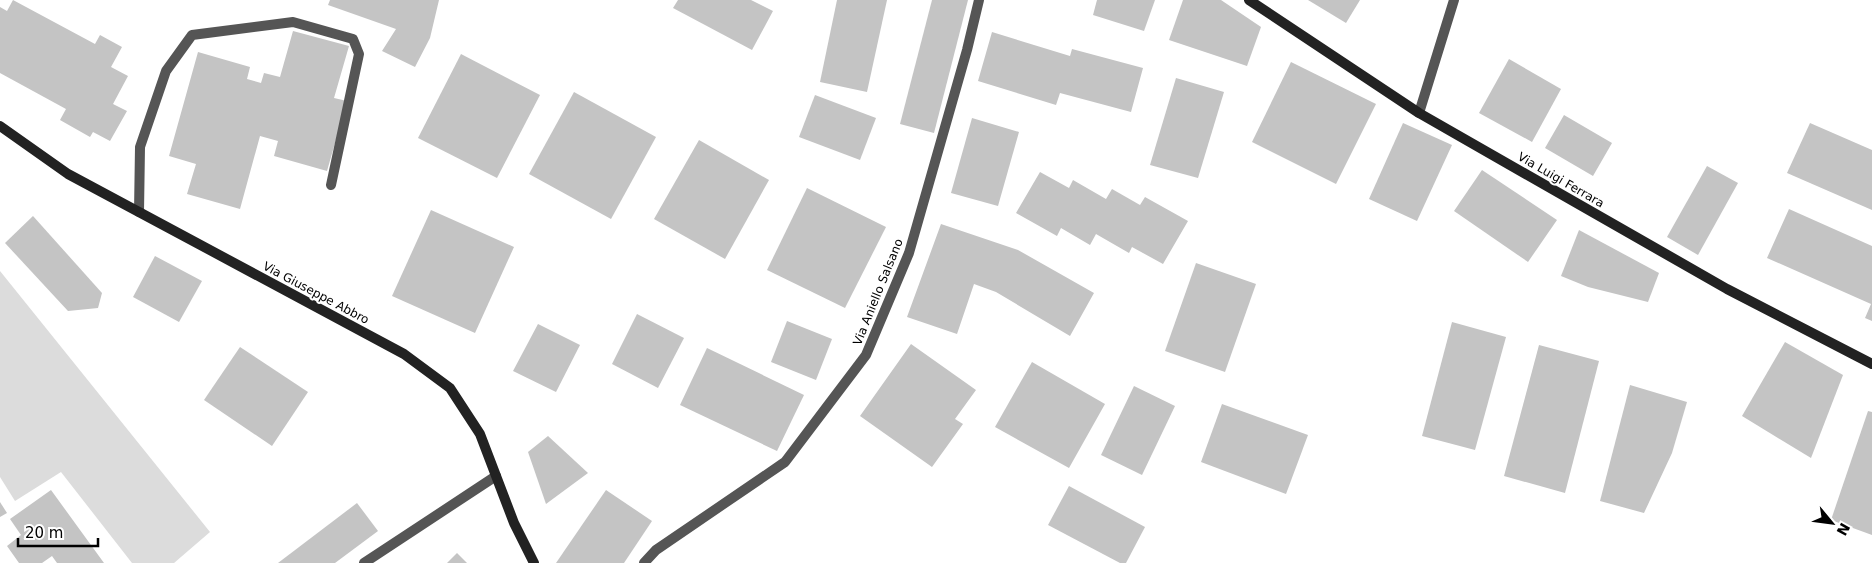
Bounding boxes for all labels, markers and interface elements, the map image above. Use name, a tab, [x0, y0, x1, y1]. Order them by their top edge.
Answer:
street label: Via Luigi Ferrara	[1515, 150, 1607, 210]
street label: Via Aniello Salsano	[850, 237, 906, 347]
street label: Via Giuseppe Abbro	[261, 259, 371, 327]
north arrow	[1807, 498, 1857, 548]
scale bar	[18, 516, 98, 548]
text: N	[1834, 520, 1853, 538]
text: 20 m	[25, 524, 63, 542]

